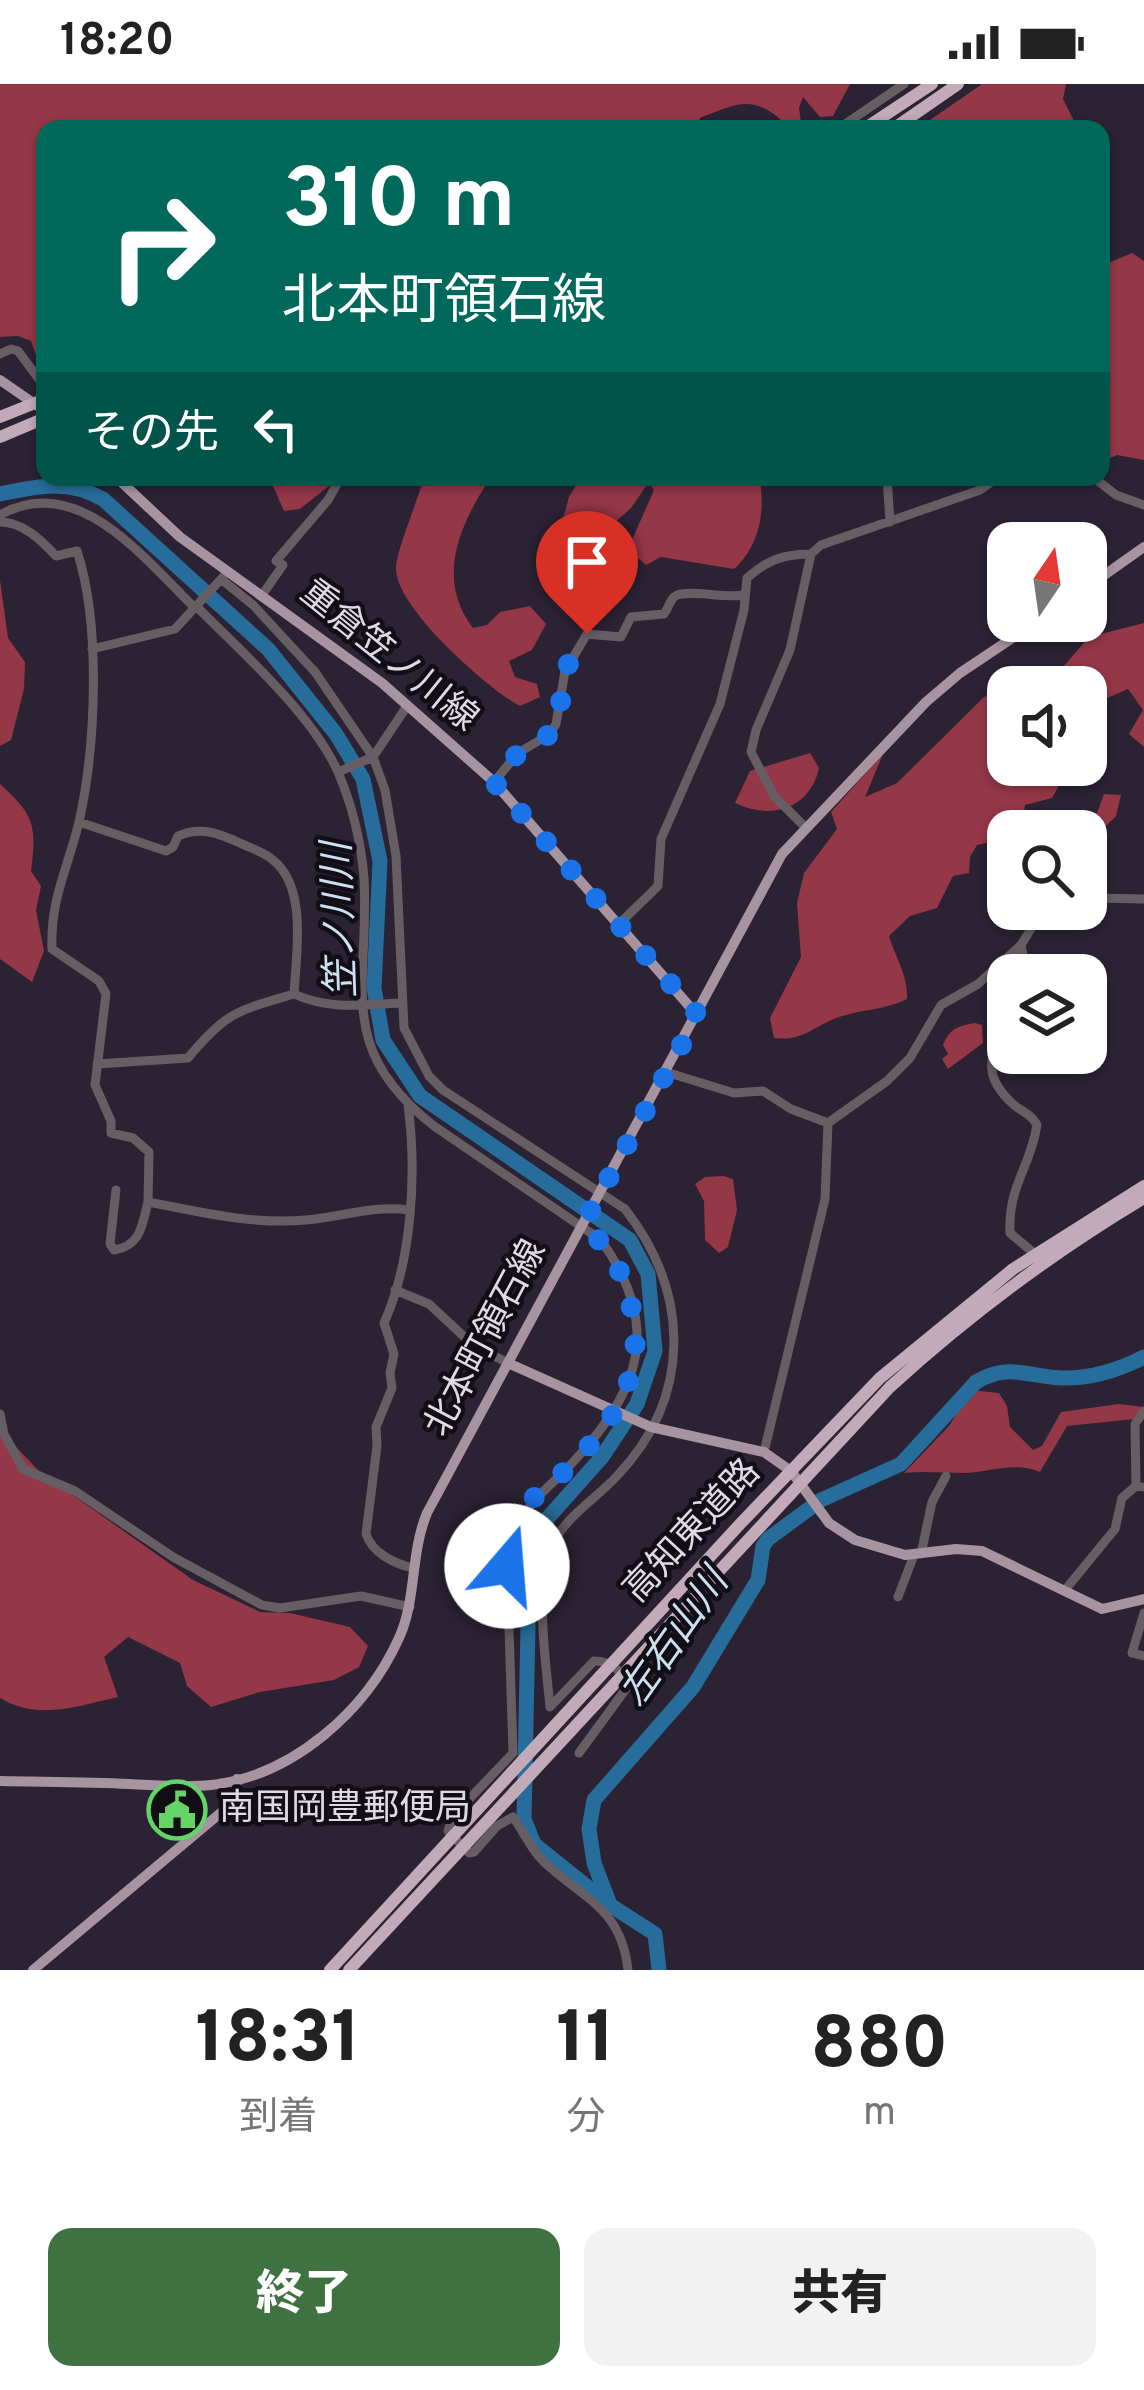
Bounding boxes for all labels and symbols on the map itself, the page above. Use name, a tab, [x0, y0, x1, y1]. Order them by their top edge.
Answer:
pin	[536, 511, 638, 634]
north arrow	[987, 522, 1107, 642]
street label: 重倉笠ノ川線	[290, 571, 486, 743]
water label: 笠ノ川川	[315, 837, 369, 999]
street label: 北本町領石線	[416, 1233, 558, 1445]
street label: 高知東道路	[615, 1450, 771, 1614]
position arrow	[444, 1503, 570, 1629]
water label: 左右山川	[611, 1558, 743, 1717]
public building icon: 南国岡豊郵便局	[146, 1779, 208, 1841]
place label: 南国岡豊郵便局	[219, 1787, 471, 1833]

